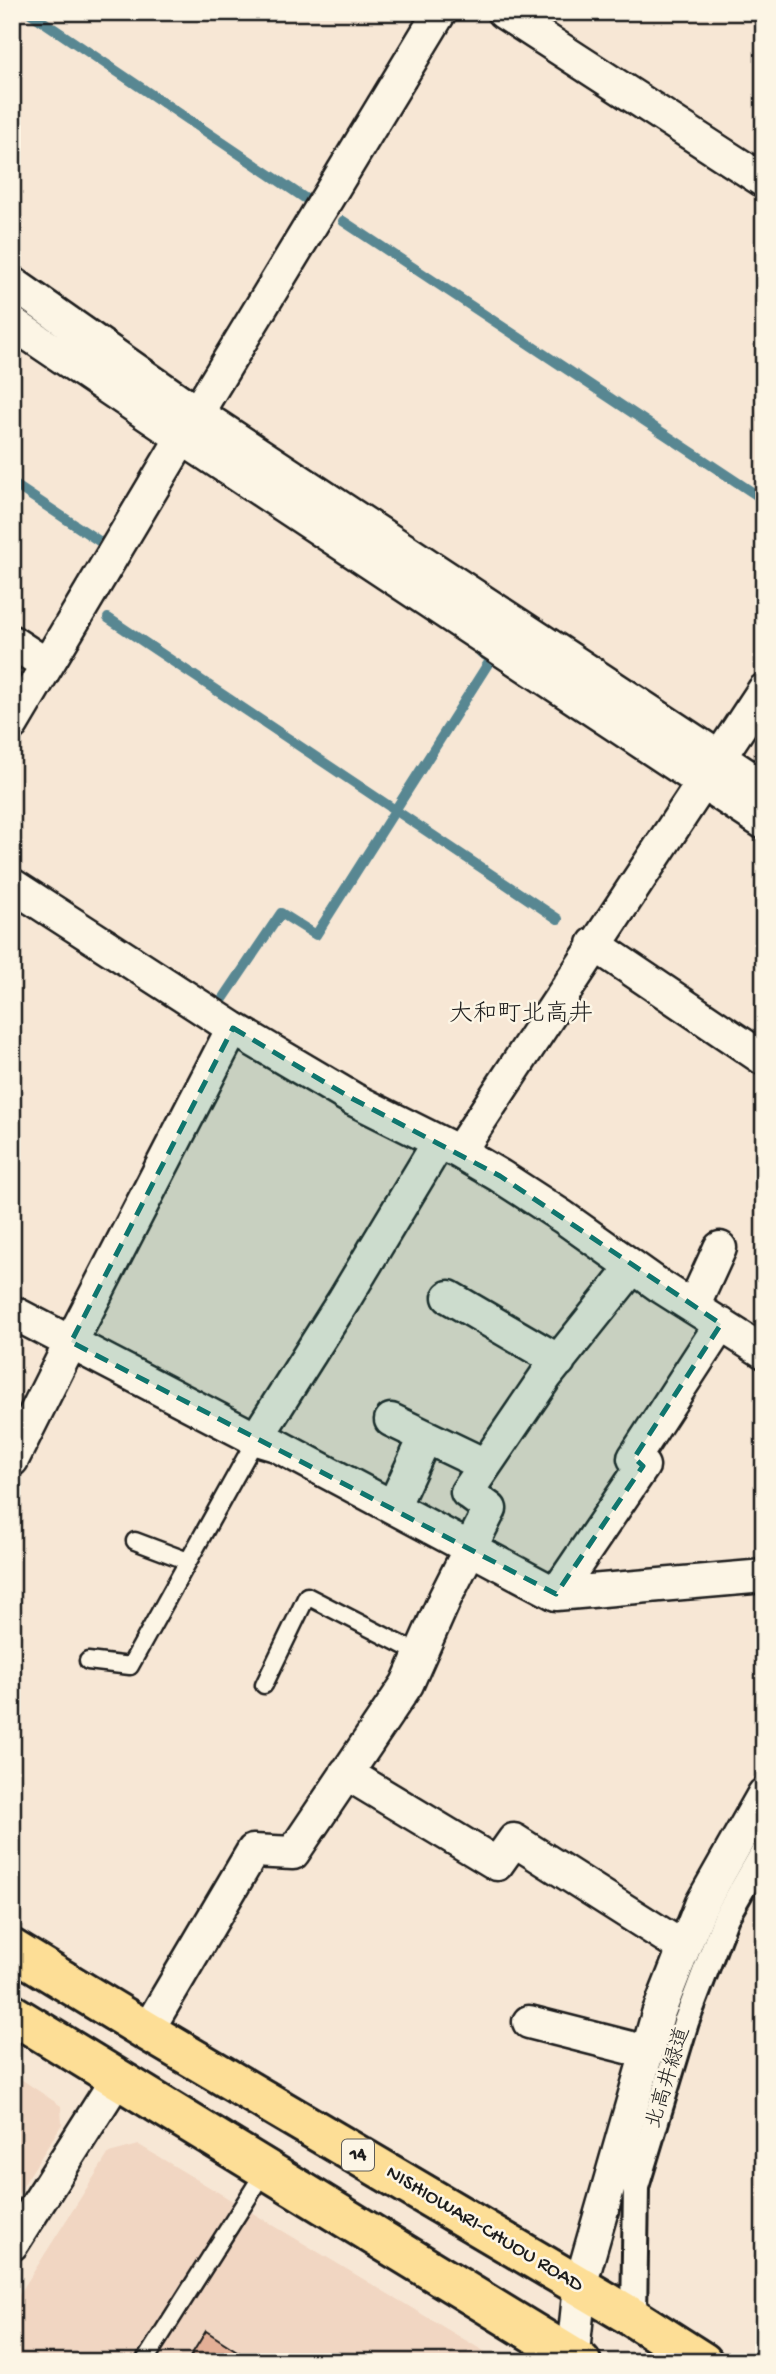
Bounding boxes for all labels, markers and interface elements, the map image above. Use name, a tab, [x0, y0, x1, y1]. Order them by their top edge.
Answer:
district label: 大和町北高井	[449, 1000, 593, 1030]
street label: 北高井緑道	[641, 2024, 697, 2132]
road number: 14	[342, 2140, 374, 2170]
street label: NISHIOWARI-CHUOU ROAD	[381, 2161, 588, 2299]

